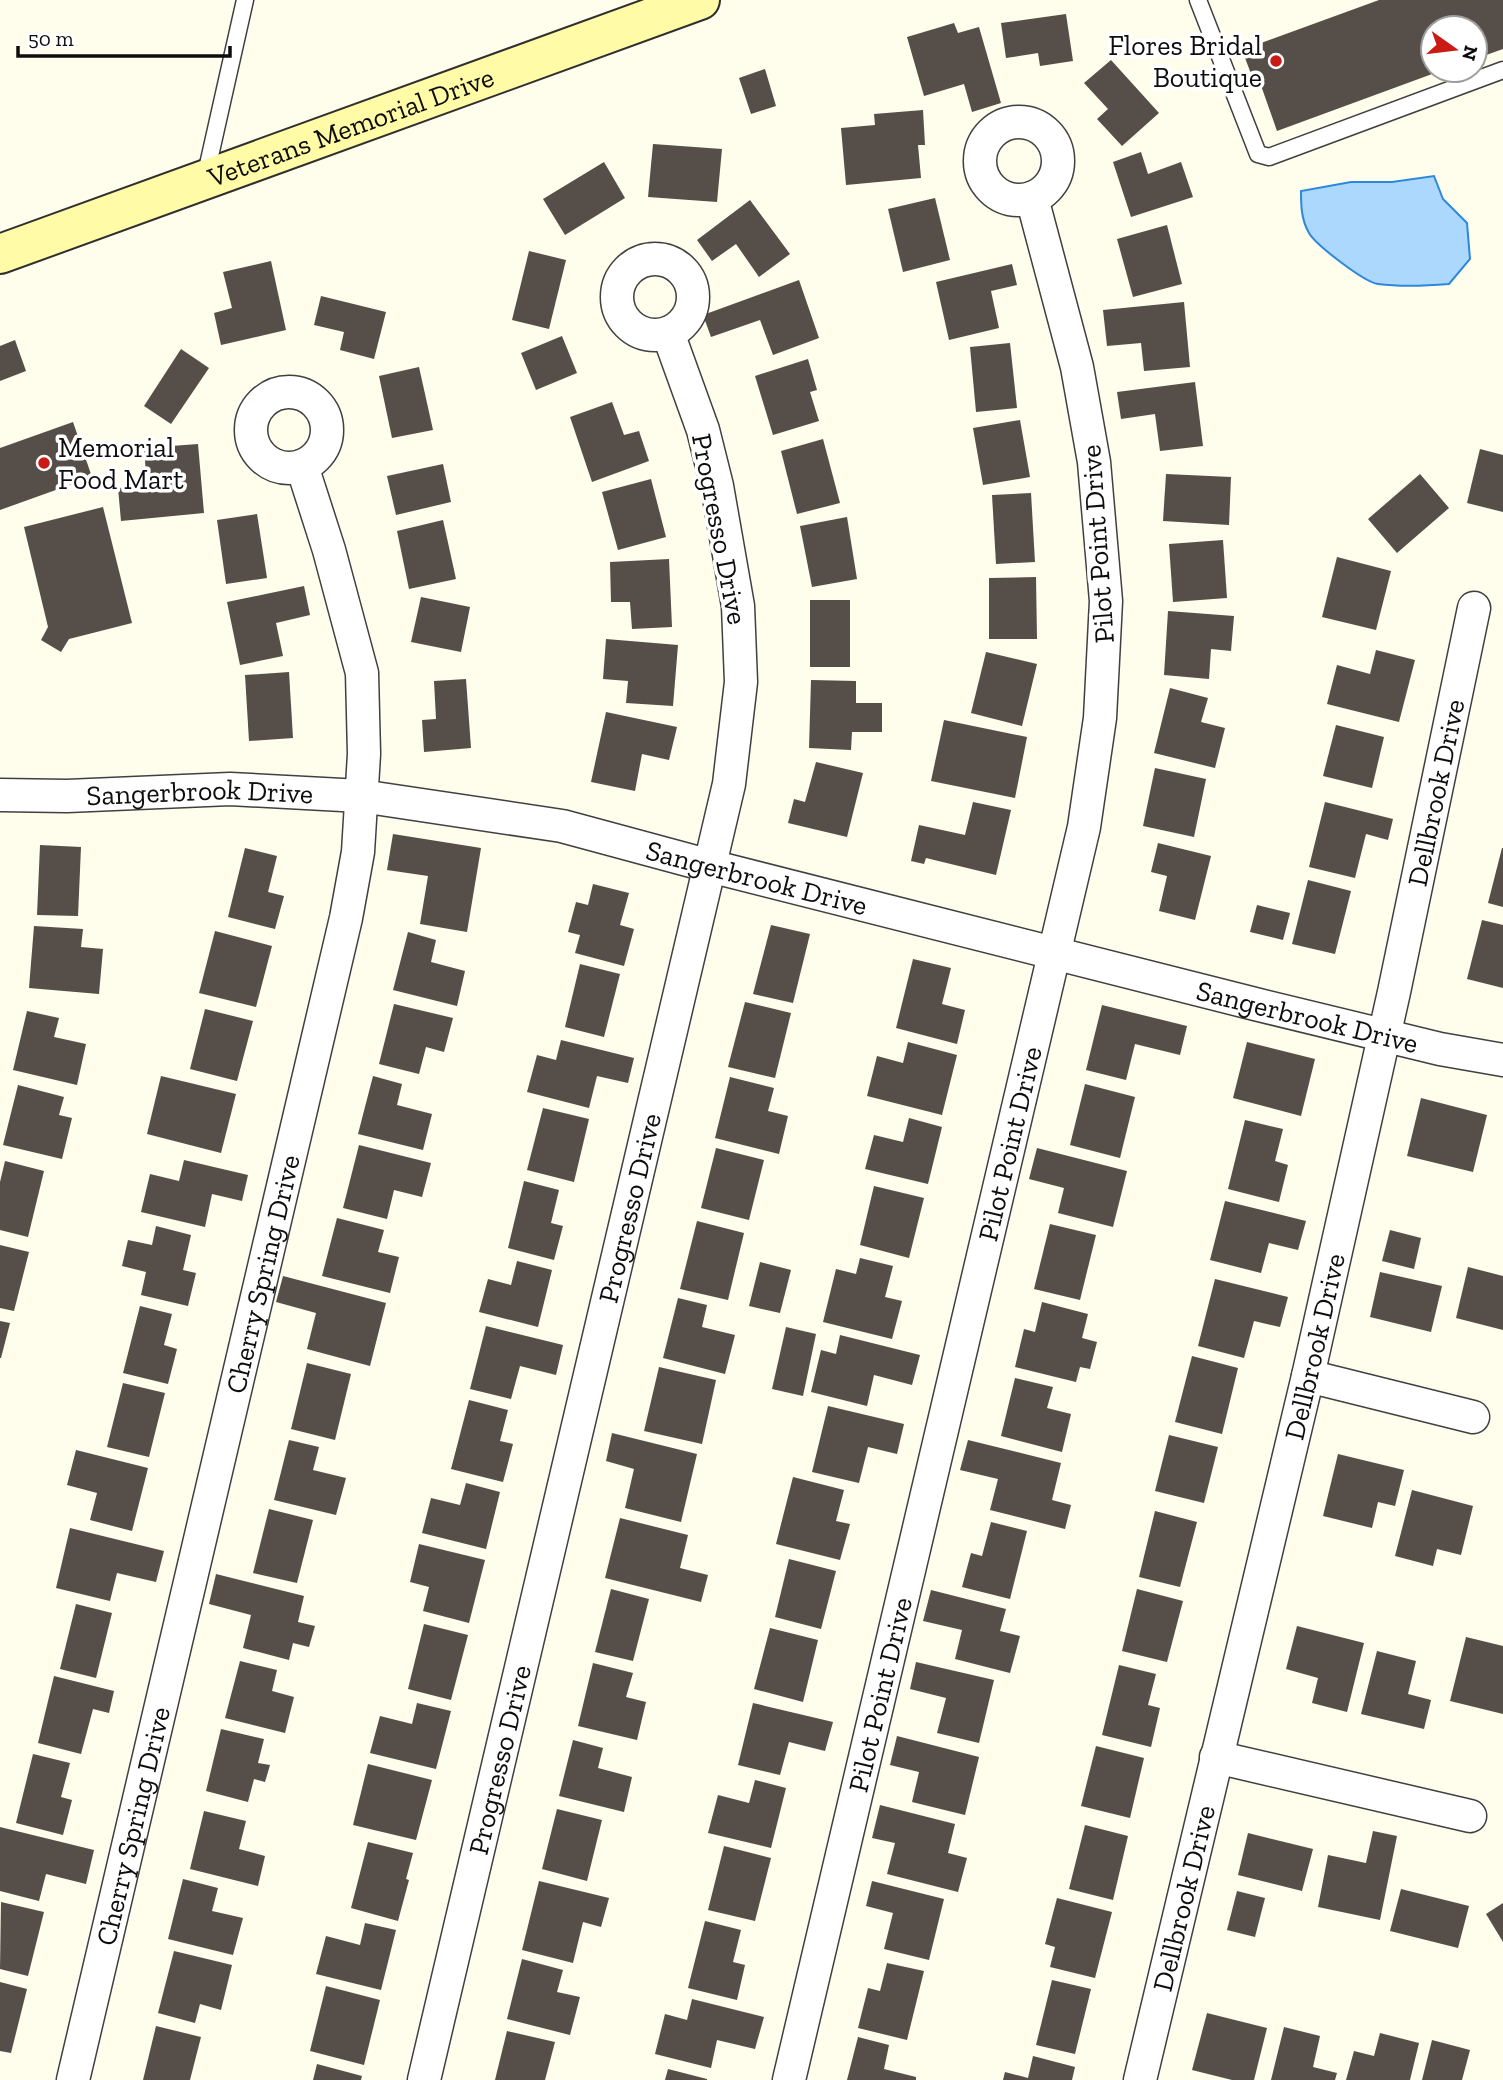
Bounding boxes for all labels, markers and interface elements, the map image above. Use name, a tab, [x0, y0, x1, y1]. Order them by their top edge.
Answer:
scale bar	[18, 14, 229, 58]
north arrow	[1419, 14, 1489, 84]
text: 50 m	[28, 26, 74, 51]
place label: Flores Bridal Boutique	[1108, 29, 1262, 94]
text: N	[1457, 43, 1483, 63]
marker: Flores Bridal Boutique	[1268, 53, 1284, 69]
street label: Veterans Memorial Drive	[202, 60, 498, 195]
place label: Memorial Food Mart	[58, 431, 184, 496]
street label: Progresso Drive	[685, 431, 754, 627]
street label: Pilot Point Drive	[1074, 444, 1121, 644]
marker: Memorial Food Mart	[36, 455, 52, 471]
street label: Dellbrook Drive	[1400, 696, 1472, 889]
street label: Sangerbrook Drive	[86, 773, 314, 812]
street label: Sangerbrook Drive	[642, 833, 871, 922]
street label: Sangerbrook Drive	[1193, 974, 1422, 1060]
street label: Pilot Point Drive	[971, 1043, 1049, 1244]
street label: Progresso Drive	[591, 1110, 668, 1306]
street label: Cherry Spring Drive	[219, 1151, 307, 1397]
street label: Dellbrook Drive	[1277, 1250, 1352, 1443]
street label: Pilot Point Drive	[841, 1594, 919, 1795]
street label: Progresso Drive	[462, 1662, 538, 1858]
street label: Cherry Spring Drive	[89, 1703, 177, 1949]
street label: Dellbrook Drive	[1146, 1802, 1222, 1995]

